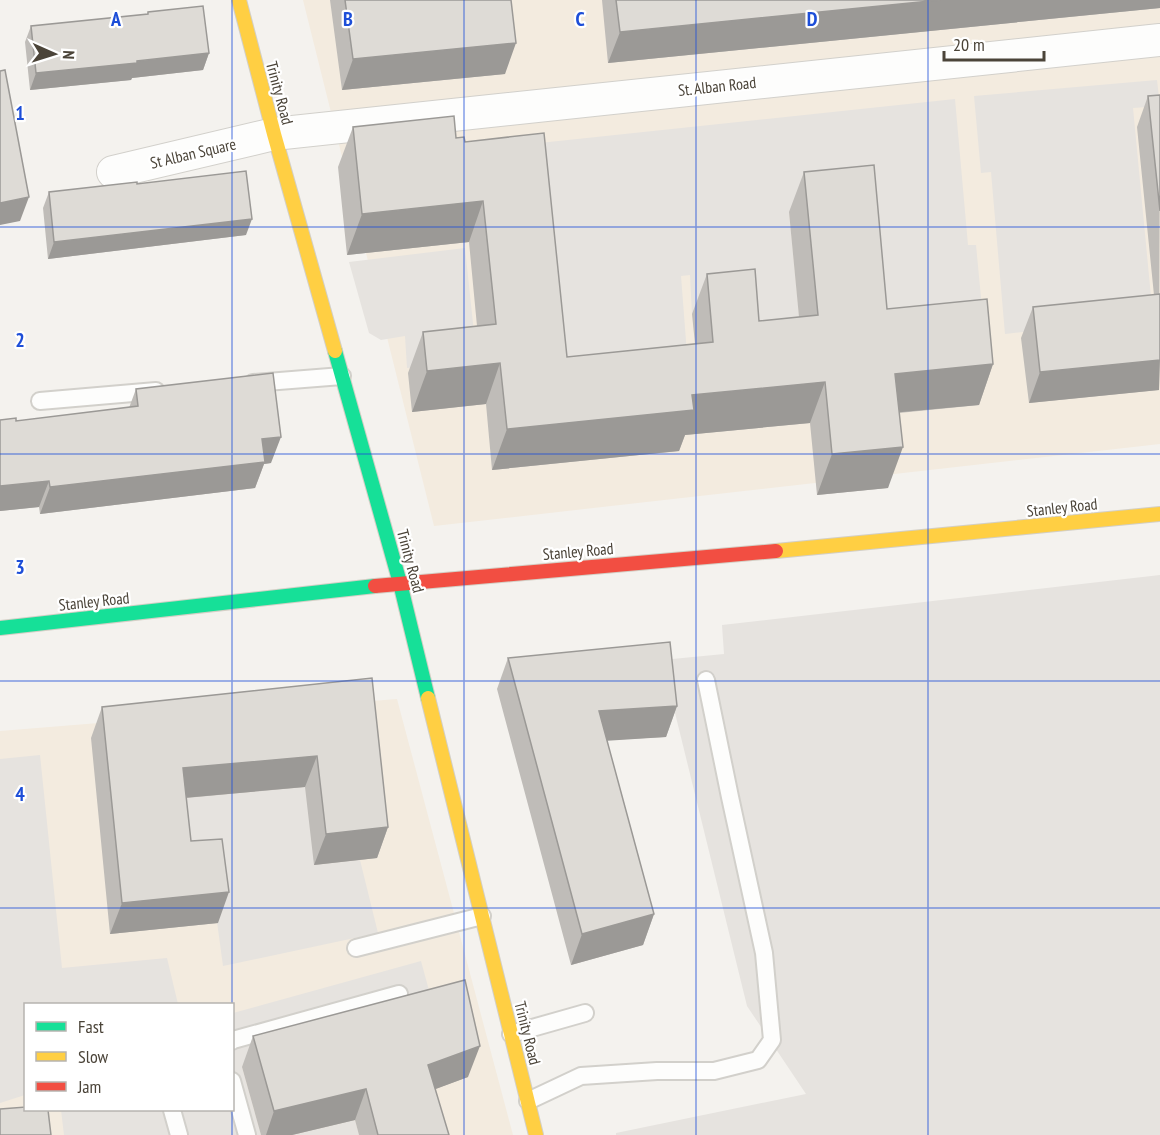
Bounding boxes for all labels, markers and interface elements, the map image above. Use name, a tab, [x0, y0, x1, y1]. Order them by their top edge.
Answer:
text: A	[110, 6, 122, 32]
text: B	[343, 6, 353, 32]
text: C	[575, 6, 585, 32]
text: D	[807, 6, 818, 32]
north arrow	[24, 24, 84, 84]
scale bar	[944, 24, 1044, 62]
text: 20 m	[953, 33, 985, 56]
text: N	[59, 50, 79, 60]
street label: Trinity Road	[262, 59, 298, 127]
street label: St. Alban Road	[677, 72, 757, 100]
text: 1	[15, 100, 25, 126]
street label: St Alban Square	[148, 133, 238, 173]
text: 2	[15, 327, 25, 353]
street label: Stanley Road	[1026, 493, 1098, 521]
street label: Trinity Road	[393, 527, 429, 595]
street label: Stanley Road	[542, 538, 614, 564]
text: 3	[15, 554, 25, 580]
street label: Stanley Road	[58, 587, 130, 615]
text: 4	[15, 781, 25, 807]
street label: Trinity Road	[510, 999, 546, 1067]
legend	[24, 1003, 234, 1111]
text: Fast	[78, 1015, 104, 1038]
text: Slow	[78, 1045, 109, 1068]
text: Jam	[77, 1075, 101, 1098]

